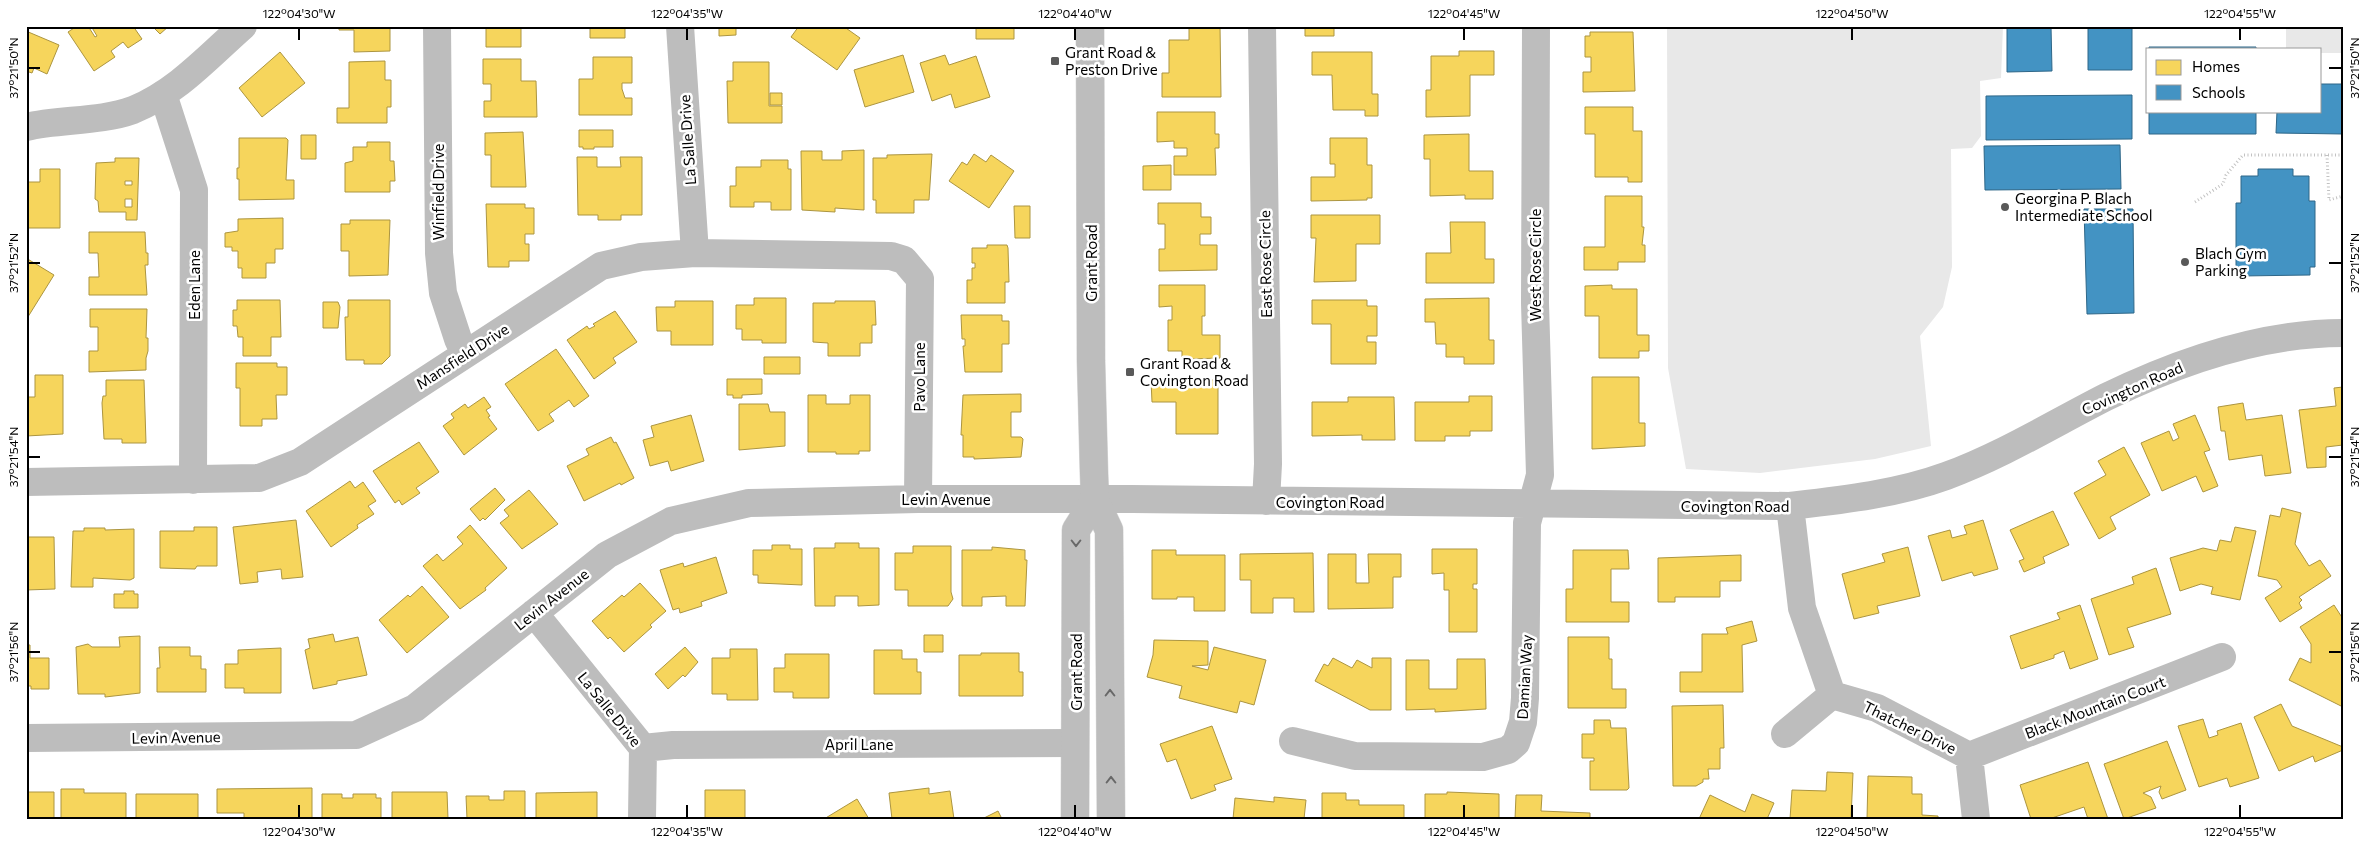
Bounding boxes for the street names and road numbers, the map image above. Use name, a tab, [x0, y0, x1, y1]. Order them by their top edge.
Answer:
street label: La Salle Drive	[675, 94, 699, 186]
street label: Winfield Drive	[429, 143, 447, 241]
street label: West Rose Circle	[1526, 208, 1544, 321]
street label: East Rose Circle	[1255, 210, 1275, 318]
street label: Grant Road	[1082, 224, 1100, 302]
street label: Eden Lane	[185, 250, 203, 320]
street label: Mansfield Drive	[412, 319, 512, 393]
street label: Pavo Lane	[910, 342, 928, 412]
street label: Covington Road	[2079, 358, 2185, 418]
street label: Levin Avenue	[901, 490, 991, 508]
street label: Covington Road	[1276, 493, 1384, 511]
street label: Covington Road	[1681, 497, 1789, 515]
street label: Levin Avenue	[510, 564, 592, 634]
street label: Grant Road	[1067, 633, 1085, 711]
street label: Damian Way	[1513, 634, 1535, 720]
street label: La Salle Drive	[574, 668, 646, 750]
street label: Black Mountain Court	[2022, 672, 2168, 742]
street label: Thatcher Drive	[1861, 697, 1959, 757]
street label: Levin Avenue	[131, 727, 221, 747]
street label: April Lane	[825, 735, 893, 753]

